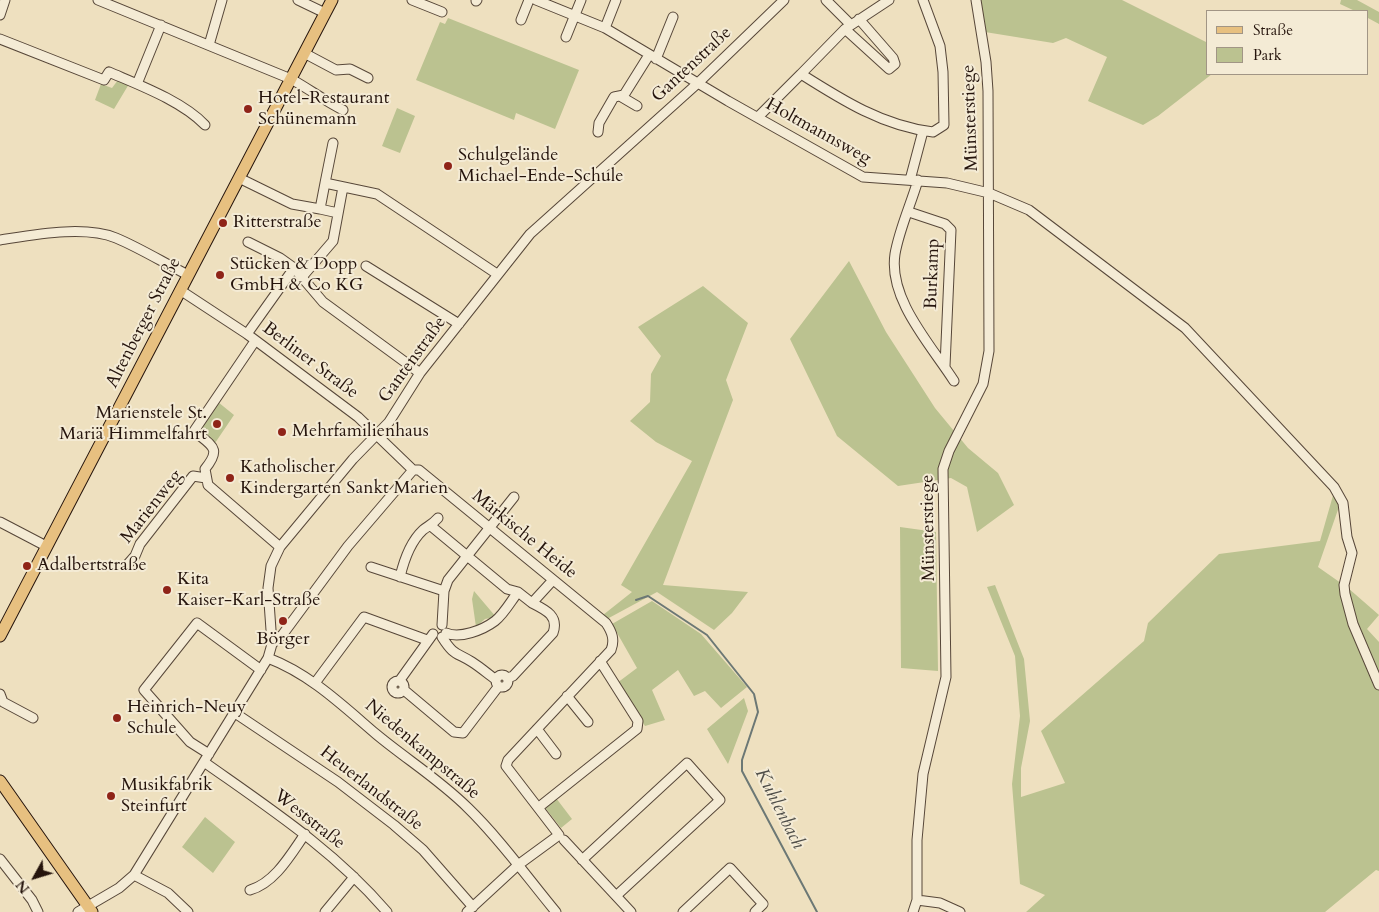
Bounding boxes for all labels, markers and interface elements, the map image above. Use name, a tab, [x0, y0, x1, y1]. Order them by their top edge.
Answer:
legend	[1206, 10, 1369, 75]
text: Straße	[1253, 20, 1293, 40]
street label: Gantenstraße	[648, 23, 736, 107]
text: Park	[1253, 45, 1282, 65]
street label: Münsterstiege	[958, 64, 984, 172]
place label: Hotel-Restaurant Schünemann	[258, 88, 390, 130]
street label: Holtmannsweg	[762, 94, 874, 170]
marker: Hotel-Restaurant Schünemann	[242, 103, 254, 115]
place label: Schulgelände Michael-Ende-Schule	[458, 145, 624, 188]
marker: Schulgelände Michael-Ende-Schule	[442, 160, 454, 172]
place label: Ritterstraße	[233, 212, 322, 234]
marker: Ritterstraße	[217, 217, 229, 229]
street label: Burkamp	[921, 238, 945, 310]
street label: Altenberger Straße	[102, 254, 186, 392]
place label: Stücken & Dopp GmbH & Co KG	[230, 254, 363, 296]
marker: Stücken & Dopp GmbH & Co KG	[214, 269, 226, 281]
street label: Gantenstraße	[374, 313, 452, 407]
street label: Berliner Straße	[258, 318, 362, 404]
place label: Marienstele St. Mariä Himmelfahrt	[59, 403, 207, 446]
marker: Marienstele St. Mariä Himmelfahrt	[211, 418, 223, 430]
place label: Mehrfamilienhaus	[292, 421, 429, 443]
marker: Mehrfamilienhaus	[276, 426, 288, 438]
place label: Katholischer Kindergarten Sankt Marien	[240, 457, 448, 499]
street label: Marienweg	[117, 466, 187, 548]
marker: Katholischer Kindergarten Sankt Marien	[224, 472, 236, 484]
street label: Münsterstiege	[917, 474, 941, 582]
street label: Märkische Heide	[467, 486, 581, 584]
place label: Adalbertstraße	[37, 555, 147, 577]
marker: Adalbertstraße	[21, 560, 33, 572]
place label: Kita Kaiser-Karl-Straße	[177, 569, 320, 612]
marker: Kita Kaiser-Karl-Straße	[161, 584, 173, 596]
marker: Börger	[277, 615, 289, 627]
place label: Börger	[256, 629, 310, 651]
street label: Niedenkampstraße	[360, 696, 484, 804]
place label: Heinrich-Neuy Schule	[127, 697, 246, 740]
marker: Heinrich-Neuy Schule	[111, 712, 123, 724]
street label: Heuerlandstraße	[315, 742, 427, 836]
water label: Kuhlenbach	[749, 765, 809, 853]
place label: Musikfabrik Steinfurt	[121, 775, 213, 818]
street label: Weststraße	[269, 785, 349, 855]
marker: Musikfabrik Steinfurt	[105, 790, 117, 802]
north arrow	[10, 852, 60, 902]
text: N	[12, 876, 34, 897]

